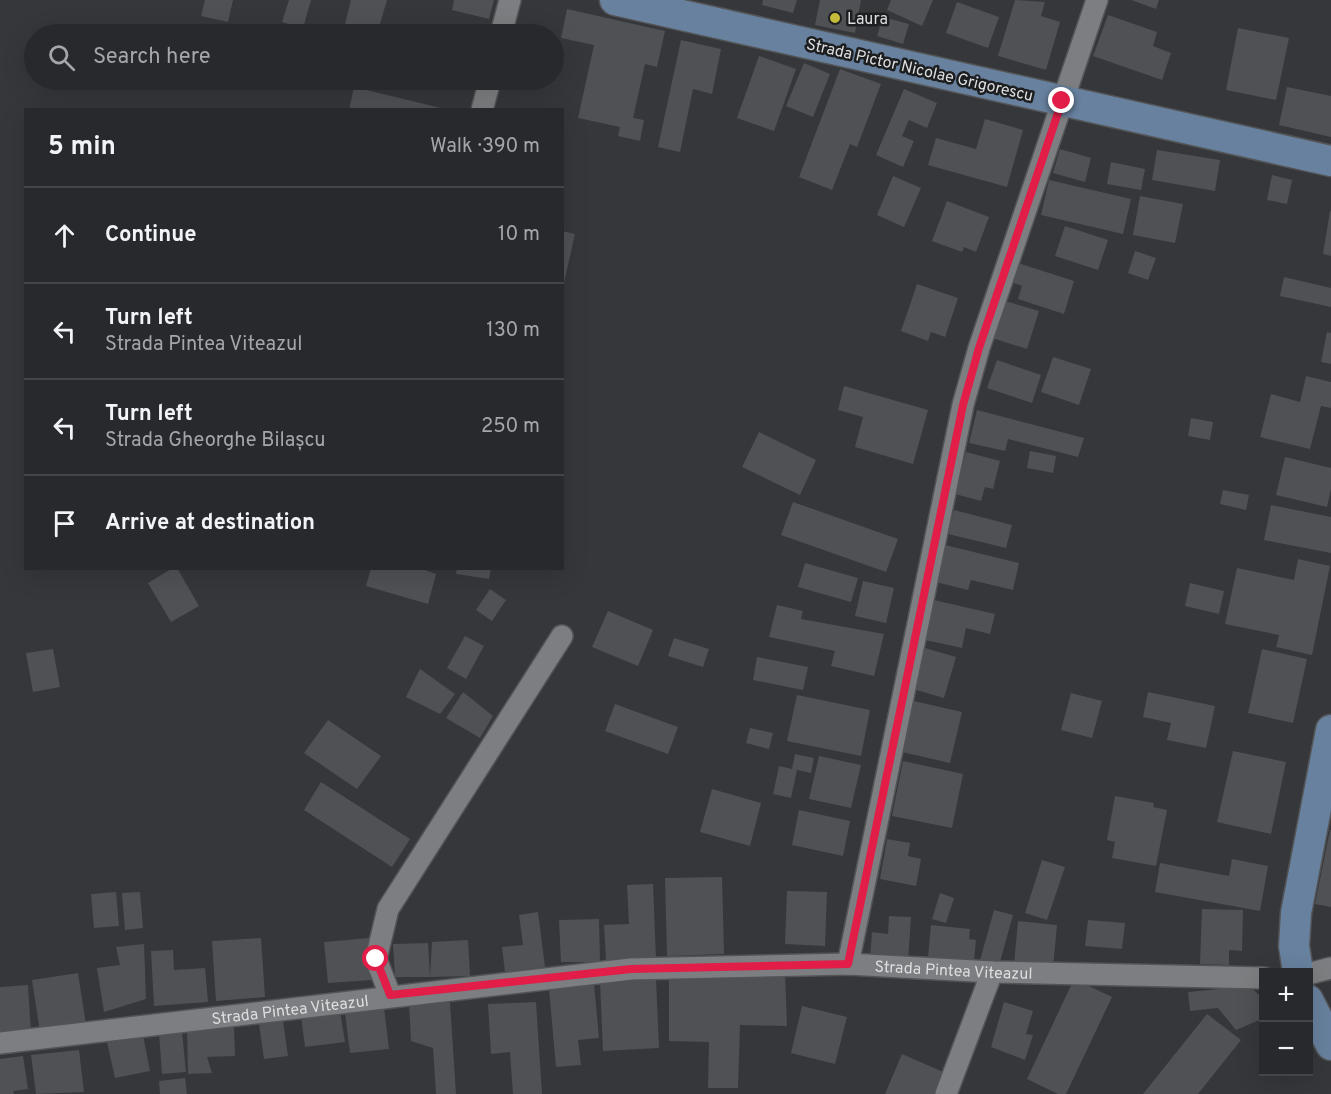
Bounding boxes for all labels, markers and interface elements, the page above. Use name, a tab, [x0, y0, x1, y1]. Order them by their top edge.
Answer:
place label: Laura	[847, 10, 888, 30]
marker: Laura	[828, 11, 842, 25]
search box	[24, 24, 564, 90]
street label: Strada Pictor Nicolae Grigorescu	[804, 35, 1035, 107]
icon: search	[45, 41, 78, 74]
text: Search here	[93, 44, 211, 71]
route end	[1048, 87, 1074, 113]
text: 5 min	[48, 131, 116, 164]
text: Walk · 390 m	[430, 134, 540, 160]
icon: ahead	[48, 219, 81, 252]
text: Continue	[105, 222, 196, 249]
text: 10 m	[498, 222, 540, 248]
text: Turn left	[105, 305, 193, 332]
icon: left	[48, 315, 81, 348]
text: 130 m	[486, 318, 540, 344]
text: Strada Pintea Viteazul	[105, 332, 303, 358]
text: Turn left	[105, 401, 193, 428]
icon: left	[48, 411, 81, 444]
text: 250 m	[481, 414, 540, 440]
text: Strada Gheorghe Bilașcu	[105, 428, 325, 454]
icon: arrive	[48, 507, 81, 540]
text: Arrive at destination	[105, 510, 315, 537]
route start	[362, 945, 388, 971]
street label: Strada Pintea Viteazul	[874, 957, 1033, 985]
map controls	[1259, 968, 1313, 1076]
button: +	[1259, 968, 1313, 1022]
street label: Strada Pintea Viteazul	[211, 992, 370, 1030]
button: −	[1259, 1022, 1313, 1076]

